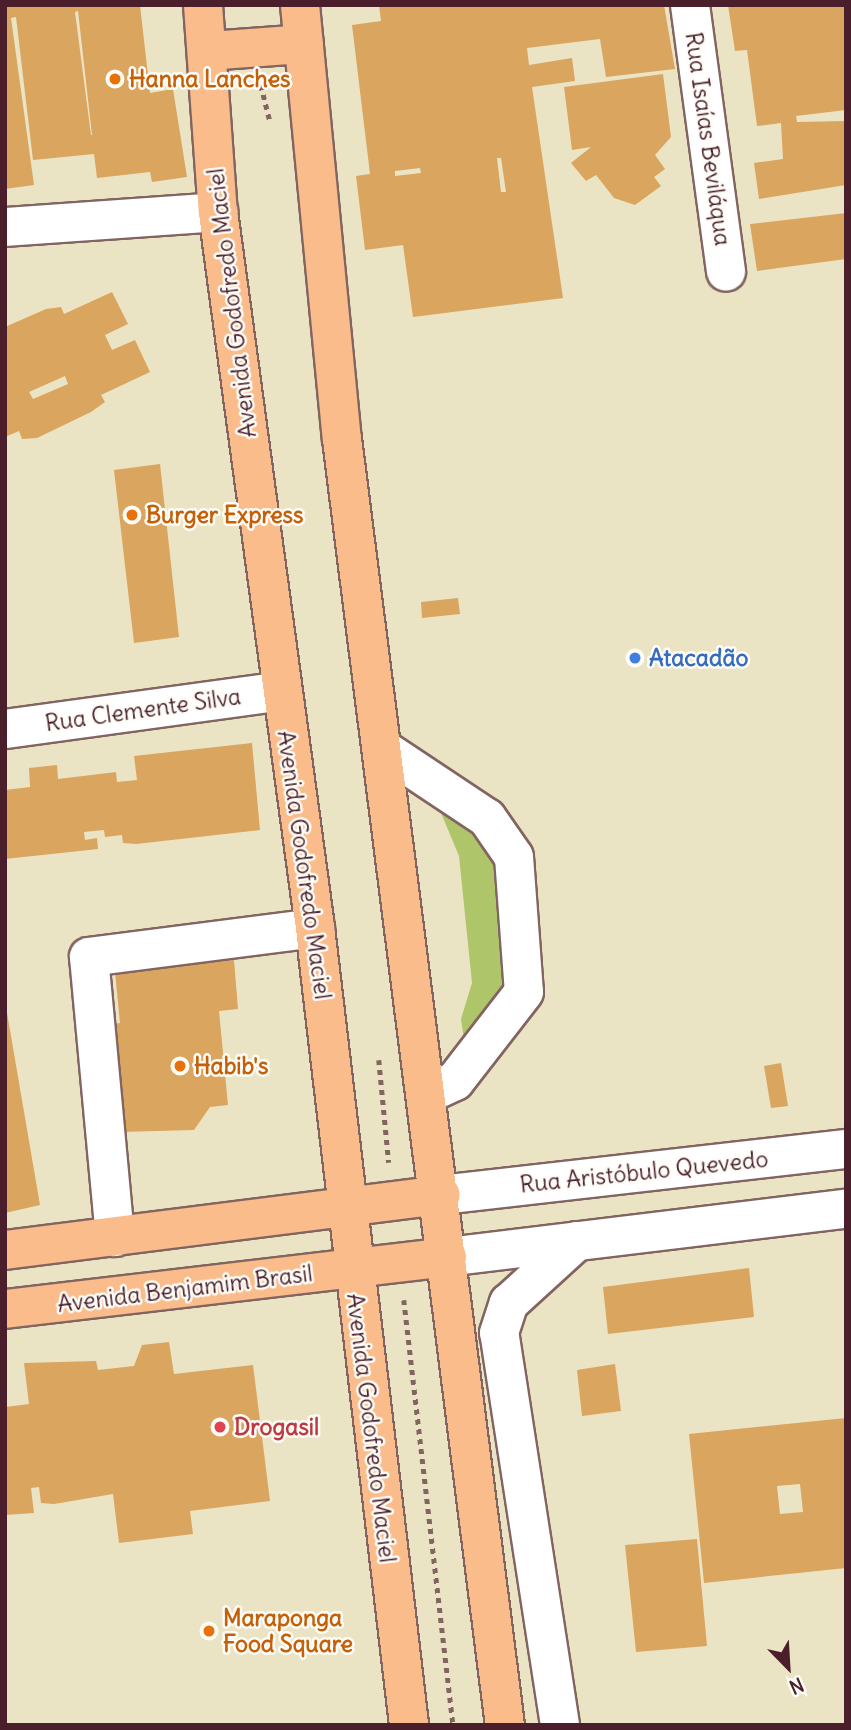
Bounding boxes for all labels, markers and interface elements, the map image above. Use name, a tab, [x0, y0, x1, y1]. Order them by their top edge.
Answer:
street label: Rua Isaías Beviláqua	[679, 30, 737, 248]
place label: Hanna Lanches	[129, 65, 291, 93]
marker: Hanna Lanches	[107, 71, 123, 87]
street label: Avenida Godofredo Maciel	[202, 167, 262, 439]
place label: Burger Express	[146, 501, 304, 529]
marker: Burger Express	[124, 507, 140, 523]
place label: Atacadão	[649, 644, 748, 672]
marker: Atacadão	[627, 650, 643, 666]
street label: Rua Clemente Silva	[43, 683, 243, 737]
street label: Avenida Godofredo Maciel	[271, 729, 337, 1001]
place label: Habib's	[194, 1052, 268, 1080]
marker: Habib's	[172, 1058, 188, 1074]
street label: Rua Aristóbulo Quevedo	[518, 1145, 770, 1199]
street label: Avenida Benjamim Brasil	[56, 1260, 314, 1318]
street label: Avenida Godofredo Maciel	[341, 1292, 401, 1564]
place label: Drogasil	[234, 1413, 319, 1441]
marker: Drogasil	[212, 1419, 228, 1435]
place label: Maraponga Food Square	[223, 1604, 353, 1658]
marker: Maraponga Food Square	[201, 1623, 217, 1639]
north arrow	[753, 1632, 823, 1702]
text: N	[786, 1673, 807, 1700]

